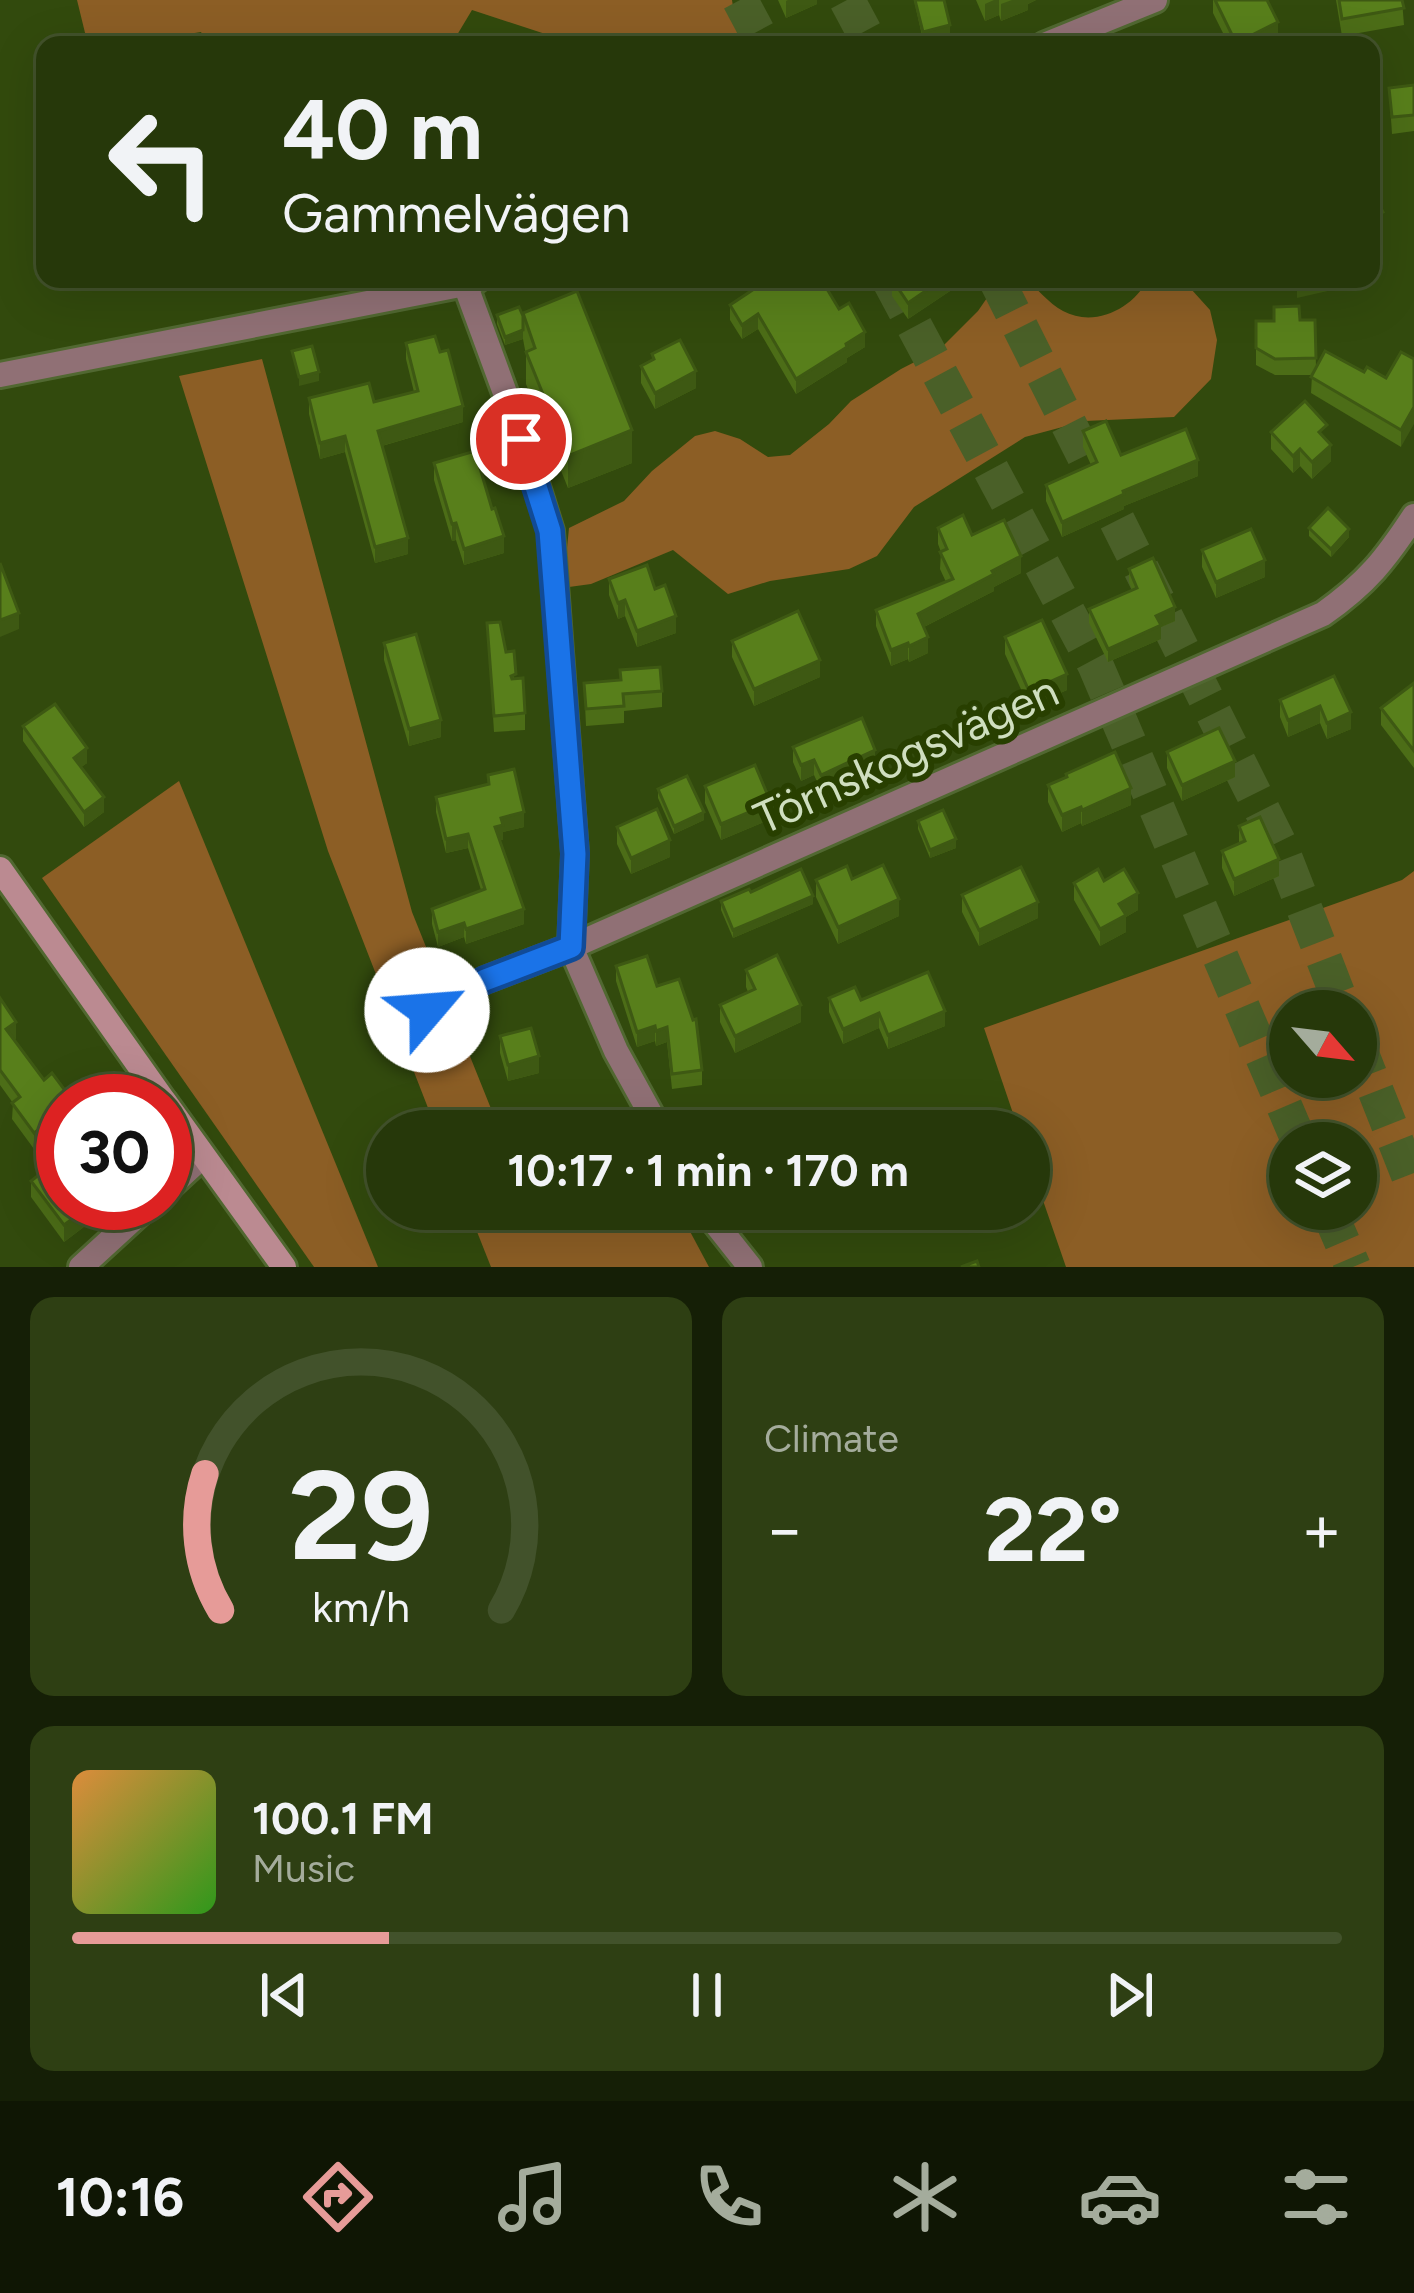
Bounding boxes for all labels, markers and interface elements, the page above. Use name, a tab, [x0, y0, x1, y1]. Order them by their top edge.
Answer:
text: 40 m	[282, 79, 483, 180]
icon: left	[84, 84, 240, 240]
text: Gammelvägen	[282, 181, 631, 246]
pin	[470, 388, 572, 490]
icon: arrive	[488, 406, 554, 472]
street label: Törnskogsvägen	[746, 663, 1066, 845]
position arrow	[364, 947, 490, 1073]
north arrow	[1269, 990, 1377, 1098]
map controls	[1269, 990, 1377, 1230]
speed limit sign: 30	[36, 1074, 192, 1230]
button: layers	[1269, 1122, 1377, 1230]
text: 10:17 · 1 min · 170 m	[507, 1143, 909, 1197]
text: Climate	[764, 1415, 899, 1462]
text: 29	[289, 1440, 433, 1590]
text: 22°	[984, 1475, 1122, 1584]
text: −	[764, 1489, 805, 1569]
text: +	[1301, 1489, 1342, 1569]
text: km/h	[312, 1580, 410, 1632]
text: 100.1 FM	[252, 1791, 434, 1845]
text: Music	[252, 1845, 355, 1892]
icon: previous	[251, 1962, 317, 2028]
icon: pause	[674, 1962, 740, 2028]
icon: next	[1097, 1962, 1163, 2028]
icon: directions	[296, 2155, 380, 2239]
icon: music	[491, 2155, 575, 2239]
icon: phone	[687, 2155, 771, 2239]
icon: climate	[883, 2155, 967, 2239]
icon: car	[1078, 2155, 1162, 2239]
icon: filters	[1274, 2155, 1358, 2239]
text: 10:16	[56, 2165, 184, 2230]

